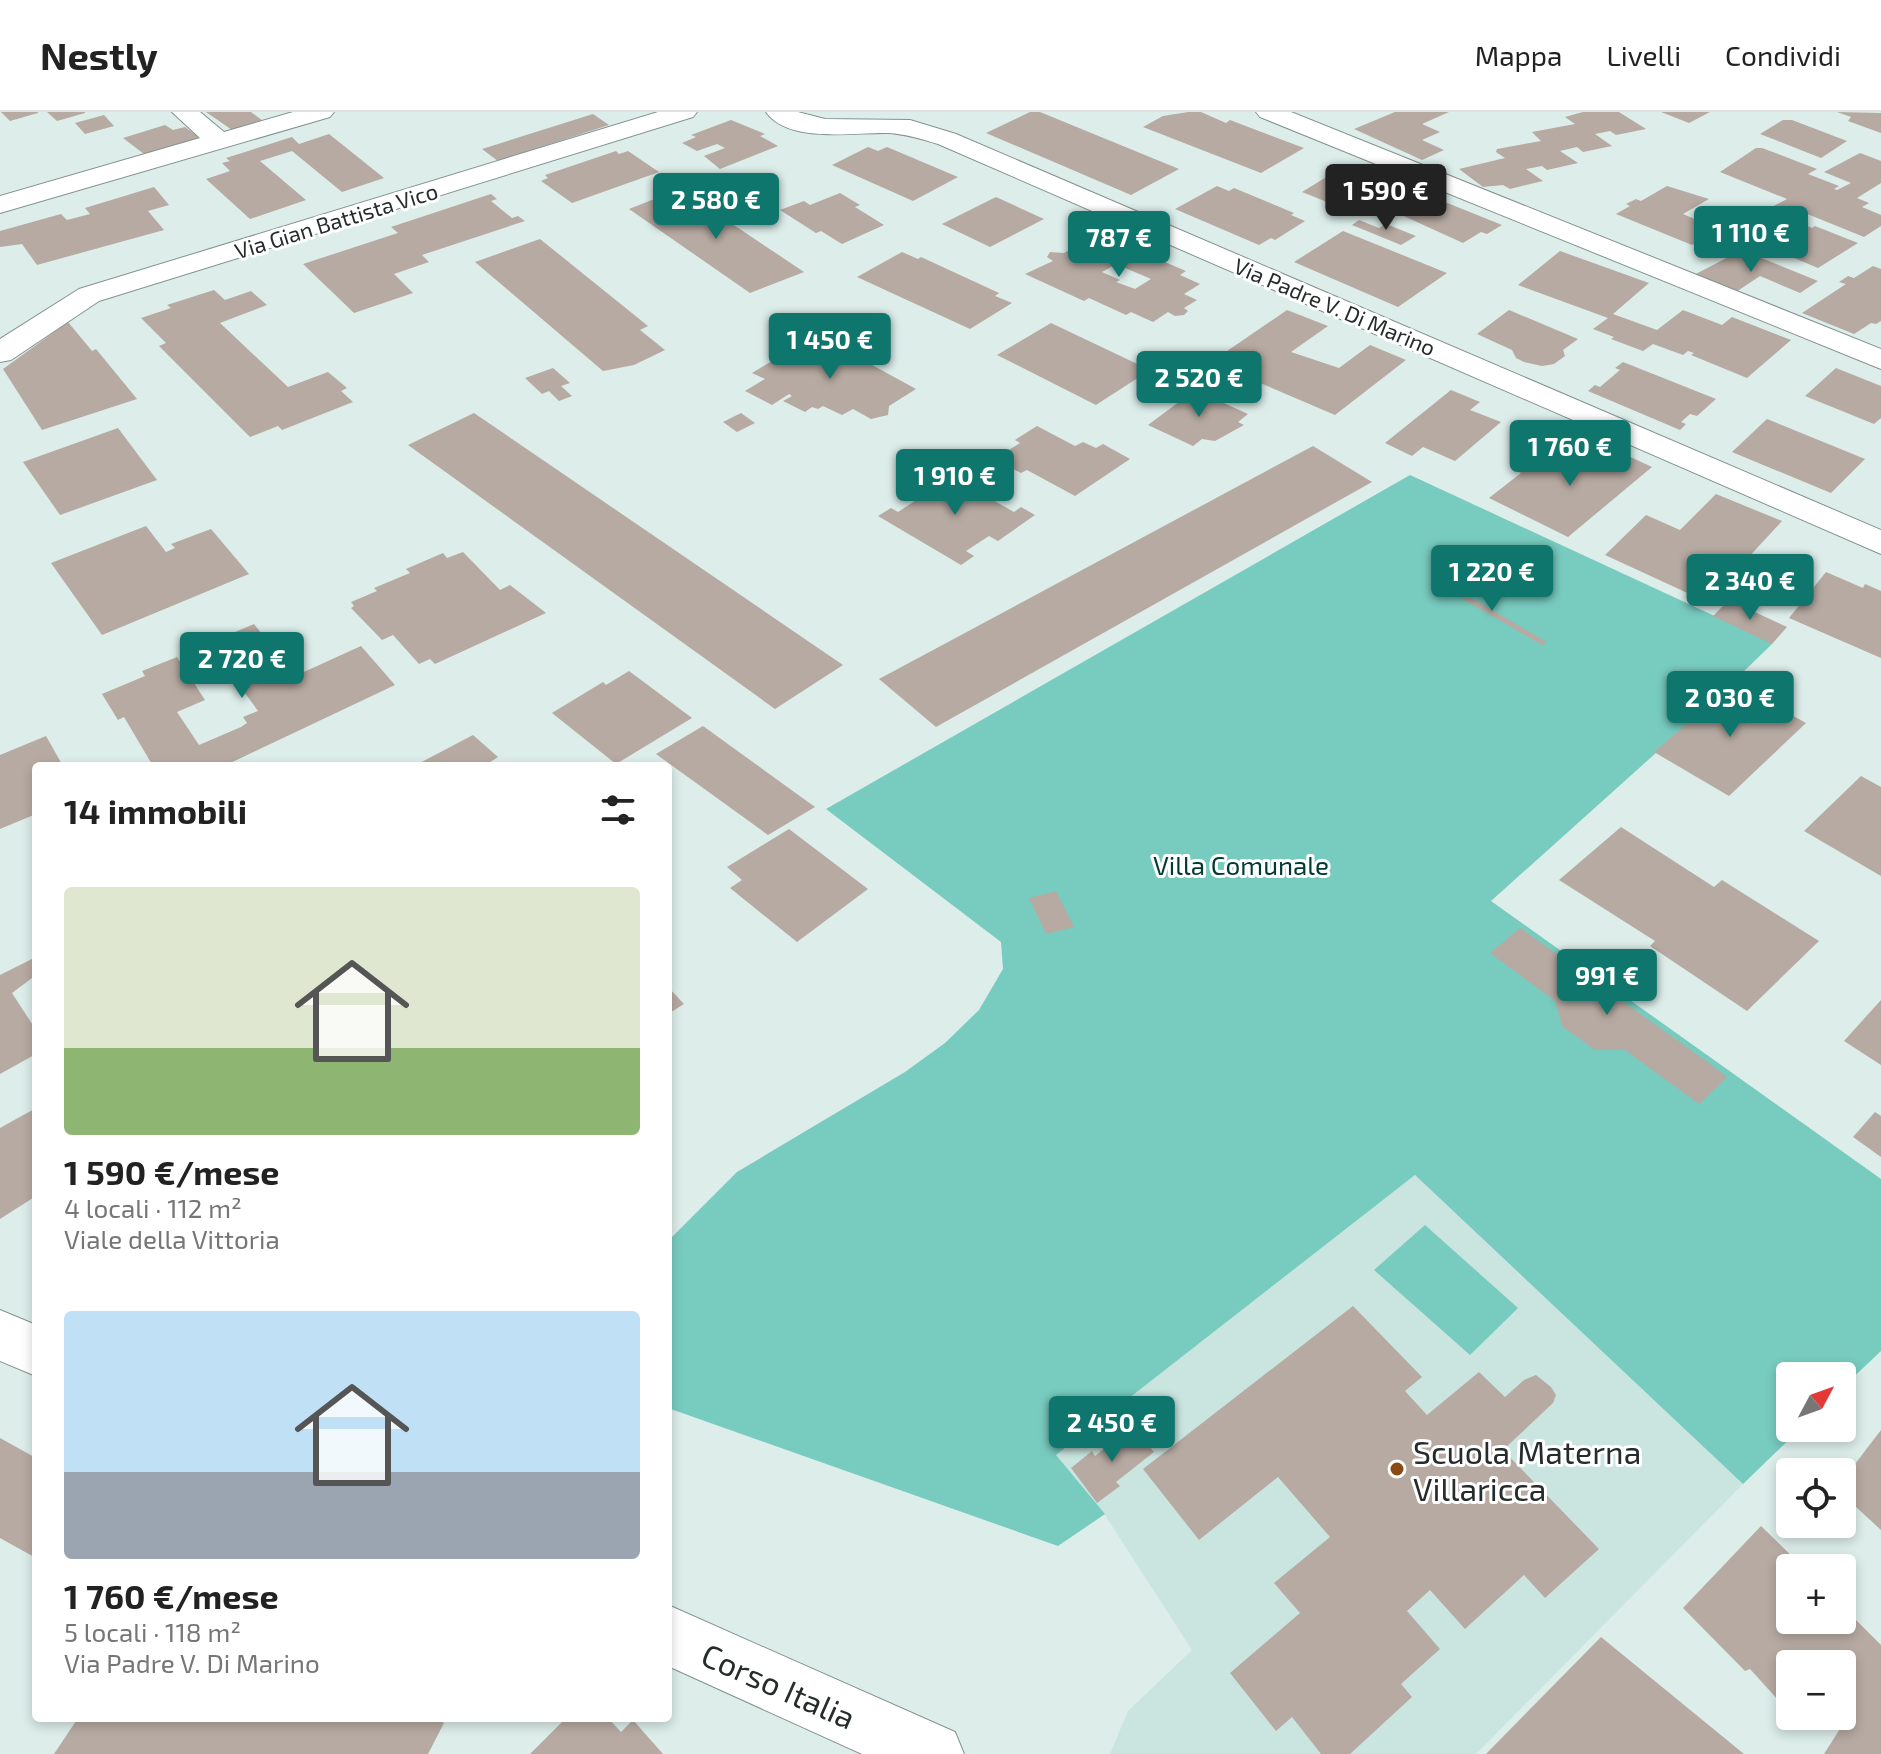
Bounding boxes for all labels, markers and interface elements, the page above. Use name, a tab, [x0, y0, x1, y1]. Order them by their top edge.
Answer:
text: Nestly	[40, 32, 158, 78]
text: Mappa	[1475, 38, 1562, 72]
text: Livelli	[1606, 38, 1681, 72]
text: Condividi	[1725, 38, 1841, 72]
pin: 1 590 €	[1312, 164, 1460, 232]
pin: 2 580 €	[642, 173, 790, 241]
text: 1 590 €	[1343, 174, 1429, 205]
street label: Via Gian Battista Vico	[231, 177, 441, 263]
text: 2 580 €	[671, 183, 761, 214]
pin: 1 110 €	[1677, 206, 1825, 274]
pin: 787 €	[1063, 211, 1175, 279]
text: 1 110 €	[1712, 216, 1790, 247]
text: 787 €	[1086, 221, 1152, 252]
street label: Via Padre V. Di Marino	[1230, 252, 1440, 360]
pin: 1 450 €	[756, 313, 904, 381]
text: 1 450 €	[787, 323, 873, 354]
pin: 2 520 €	[1125, 351, 1273, 419]
text: 2 520 €	[1155, 361, 1243, 392]
pin: 1 760 €	[1496, 420, 1644, 488]
text: 1 760 €	[1528, 430, 1612, 461]
pin: 1 910 €	[881, 449, 1029, 517]
text: 1 910 €	[914, 459, 996, 490]
pin: 1 220 €	[1418, 545, 1566, 613]
pin: 2 340 €	[1676, 554, 1824, 622]
text: 1 220 €	[1449, 555, 1535, 586]
text: 2 340 €	[1705, 564, 1795, 595]
pin: 2 720 €	[168, 632, 316, 700]
text: 2 720 €	[198, 642, 286, 673]
pin: 2 030 €	[1656, 671, 1804, 739]
text: 2 030 €	[1685, 681, 1775, 712]
icon: filters	[596, 788, 640, 832]
text: 14 immobili	[64, 790, 247, 831]
park label: Villa Comunale	[1153, 849, 1329, 880]
icon: home	[280, 939, 424, 1083]
pin: 991 €	[1551, 949, 1663, 1017]
text: 991 €	[1575, 959, 1639, 990]
text: 1 590 €/mese	[64, 1151, 280, 1192]
text: 4 locali · 112 m²	[64, 1192, 242, 1223]
text: Viale della Vittoria	[64, 1223, 280, 1254]
north arrow	[1776, 1362, 1856, 1442]
map controls	[1776, 1362, 1856, 1730]
icon: home	[280, 1363, 424, 1507]
pin: 2 450 €	[1038, 1396, 1186, 1464]
text: 2 450 €	[1067, 1406, 1157, 1437]
place label: Scuola Materna Villaricca	[1413, 1432, 1641, 1507]
button: locate	[1776, 1458, 1856, 1538]
marker: Scuola Materna Villaricca	[1388, 1460, 1406, 1478]
button: +	[1776, 1554, 1856, 1634]
text: 1 760 €/mese	[64, 1575, 279, 1616]
text: 5 locali · 118 m²	[64, 1616, 241, 1647]
street label: Corso Italia	[696, 1634, 862, 1736]
text: Via Padre V. Di Marino	[64, 1647, 320, 1678]
button: −	[1776, 1650, 1856, 1730]

